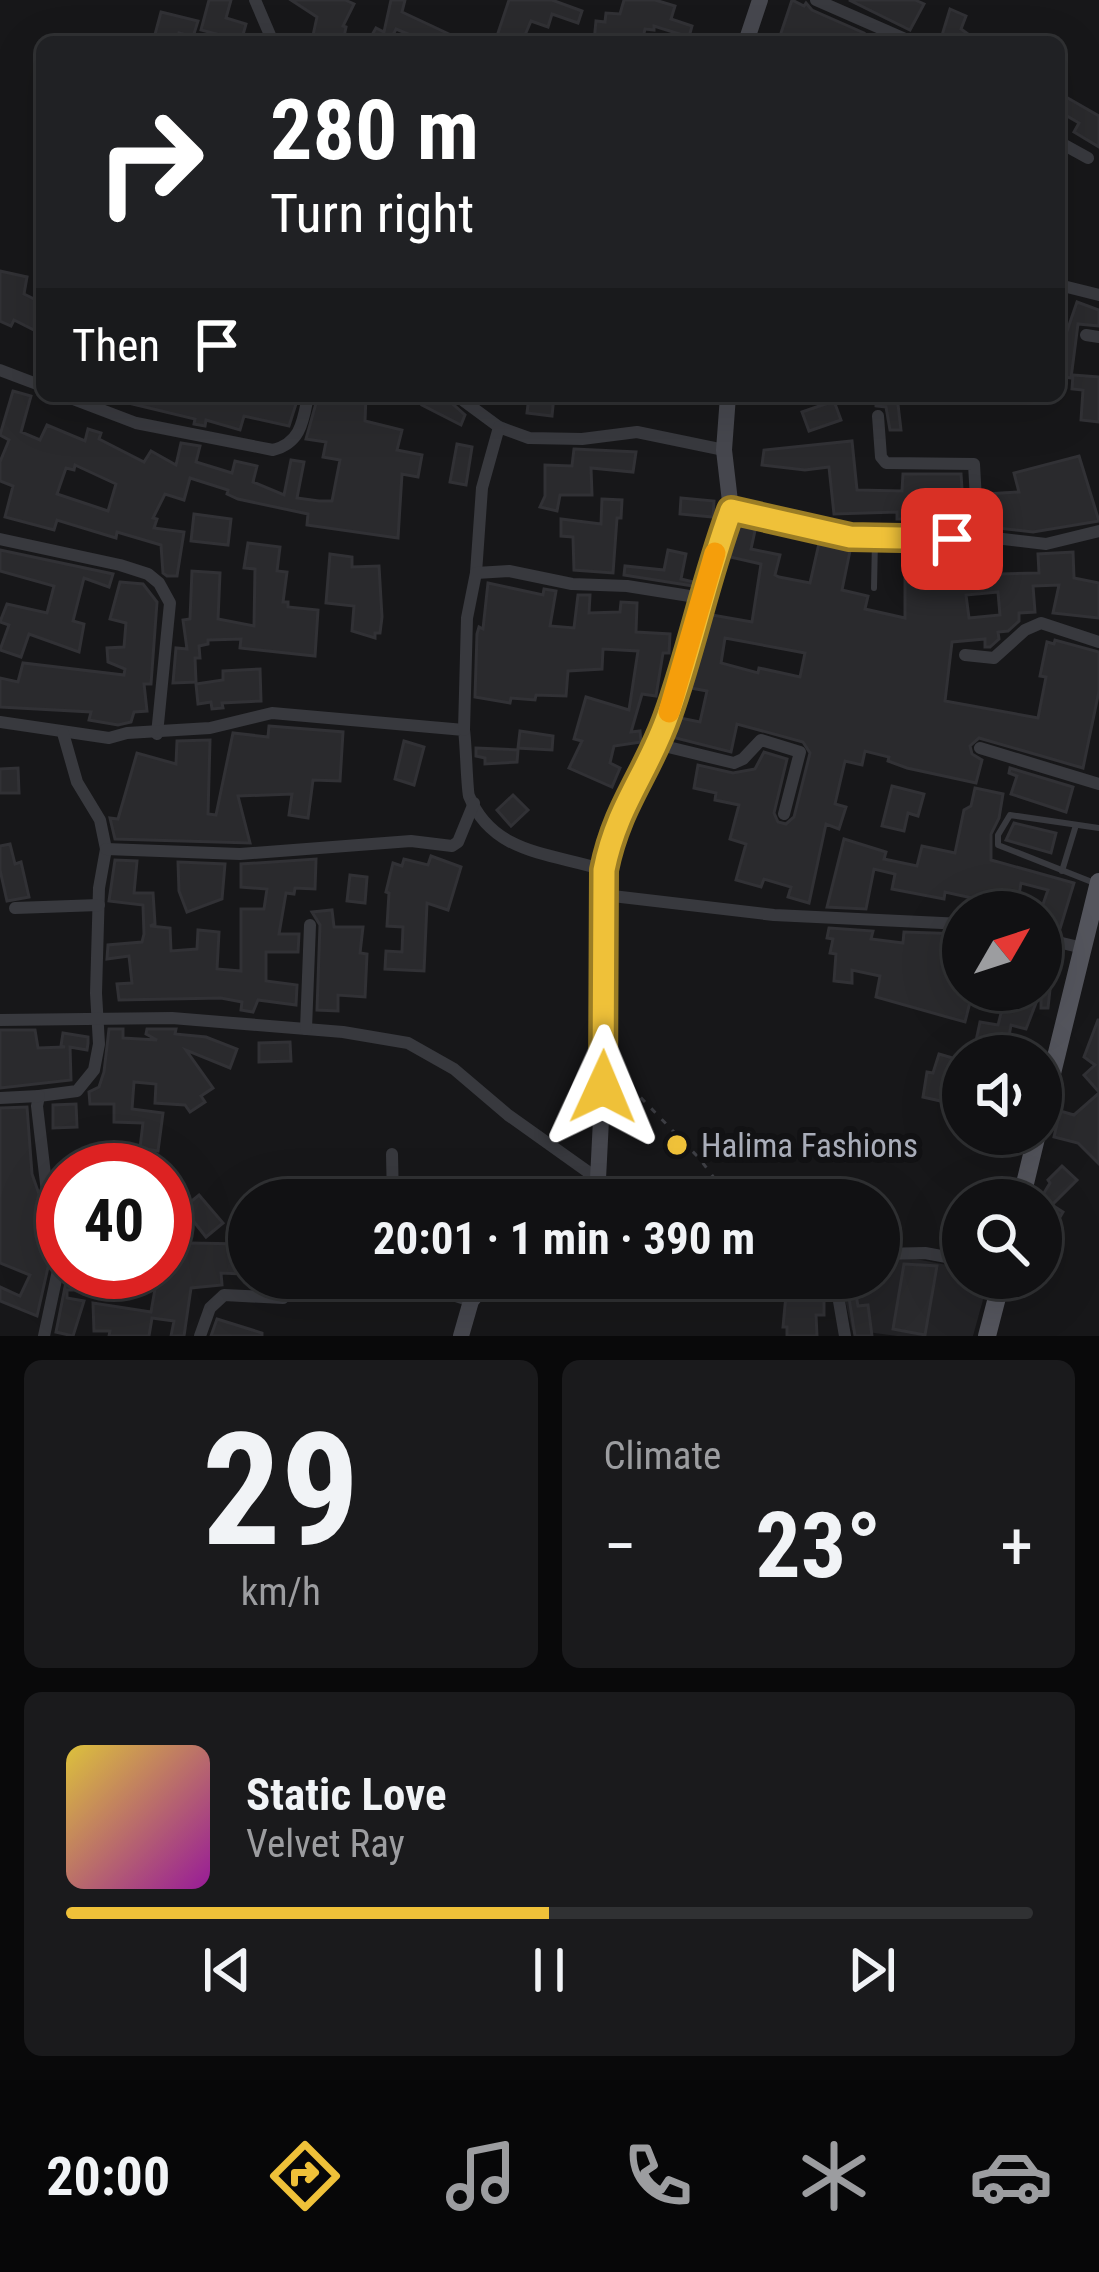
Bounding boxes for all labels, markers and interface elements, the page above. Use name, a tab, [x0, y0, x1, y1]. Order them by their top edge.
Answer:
text: 280 m	[270, 81, 479, 180]
icon: right	[72, 84, 228, 240]
text: Turn right	[270, 182, 474, 245]
icon: arrive	[184, 312, 250, 378]
text: Then	[72, 319, 160, 372]
pin	[901, 488, 1003, 590]
icon: arrive	[919, 506, 985, 572]
north arrow	[942, 891, 1062, 1011]
map controls	[942, 891, 1062, 1299]
position arrow	[540, 1024, 666, 1150]
button: sound	[942, 1035, 1062, 1155]
place label: Halima Fashions	[701, 1126, 918, 1165]
marker: Halima Fashions	[664, 1132, 690, 1158]
speed limit sign: 40	[36, 1143, 192, 1299]
button: search	[942, 1179, 1062, 1299]
text: 20:01 · 1 min · 390 m	[373, 1212, 755, 1265]
text: 29	[202, 1399, 360, 1582]
text: Climate	[604, 1433, 721, 1479]
text: 23°	[755, 1494, 881, 1599]
text: −	[604, 1508, 637, 1585]
text: +	[1000, 1508, 1033, 1585]
text: km/h	[241, 1569, 321, 1615]
text: Static Love	[246, 1768, 447, 1821]
text: Velvet Ray	[246, 1821, 405, 1867]
icon: previous	[194, 1937, 260, 2003]
icon: pause	[516, 1937, 582, 2003]
icon: next	[839, 1937, 905, 2003]
icon: directions	[263, 2134, 347, 2218]
icon: music	[439, 2134, 523, 2218]
icon: phone	[616, 2134, 700, 2218]
icon: climate	[792, 2134, 876, 2218]
icon: car	[969, 2134, 1053, 2218]
text: 20:00	[46, 2145, 170, 2208]

